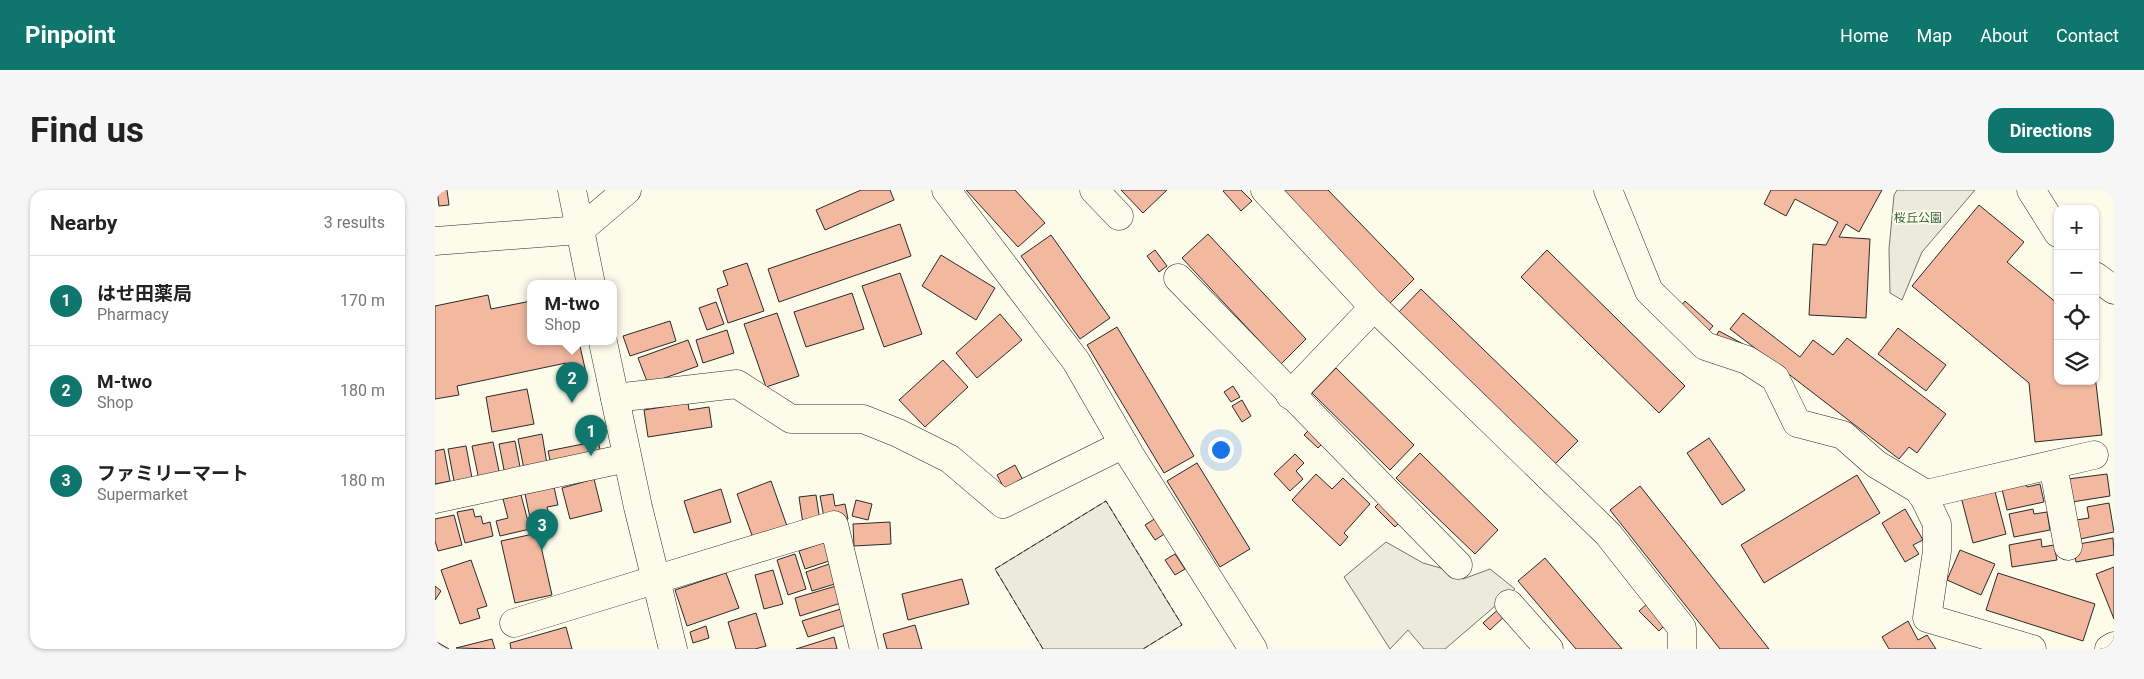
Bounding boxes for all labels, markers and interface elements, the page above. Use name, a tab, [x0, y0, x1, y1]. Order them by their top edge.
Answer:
text: Pinpoint	[25, 21, 115, 49]
text: Home	[1840, 25, 1889, 46]
text: Map	[1917, 25, 1952, 46]
text: About	[1980, 25, 2028, 46]
text: Contact	[2056, 25, 2119, 46]
button: Directions	[1988, 108, 2114, 153]
text: Find us	[30, 110, 144, 151]
map controls	[2054, 205, 2099, 385]
button: +	[2054, 205, 2099, 250]
text: Nearby	[50, 211, 117, 235]
park label: 桜丘公園	[1894, 211, 1942, 225]
text: 3 results	[324, 213, 385, 232]
button: −	[2054, 250, 2099, 295]
popup	[527, 280, 617, 345]
text: はせ田薬局	[97, 282, 192, 305]
text: 1	[61, 291, 71, 310]
text: 170 m	[340, 291, 385, 310]
text: M-two	[544, 292, 600, 315]
button: locate	[2054, 295, 2099, 340]
text: Pharmacy	[97, 305, 169, 324]
text: Shop	[544, 315, 581, 334]
button: layers	[2054, 340, 2099, 385]
pin: 2	[556, 362, 588, 403]
text: M-two	[97, 370, 152, 393]
text: 2	[61, 381, 71, 400]
text: 180 m	[340, 381, 385, 400]
text: Shop	[97, 393, 133, 412]
pin: 1	[575, 415, 607, 456]
your location	[1208, 437, 1234, 463]
text: ファミリーマート	[97, 462, 249, 485]
text: 3	[61, 471, 71, 490]
text: 180 m	[340, 471, 385, 490]
text: Supermarket	[97, 485, 188, 504]
pin: 3	[526, 509, 558, 550]

